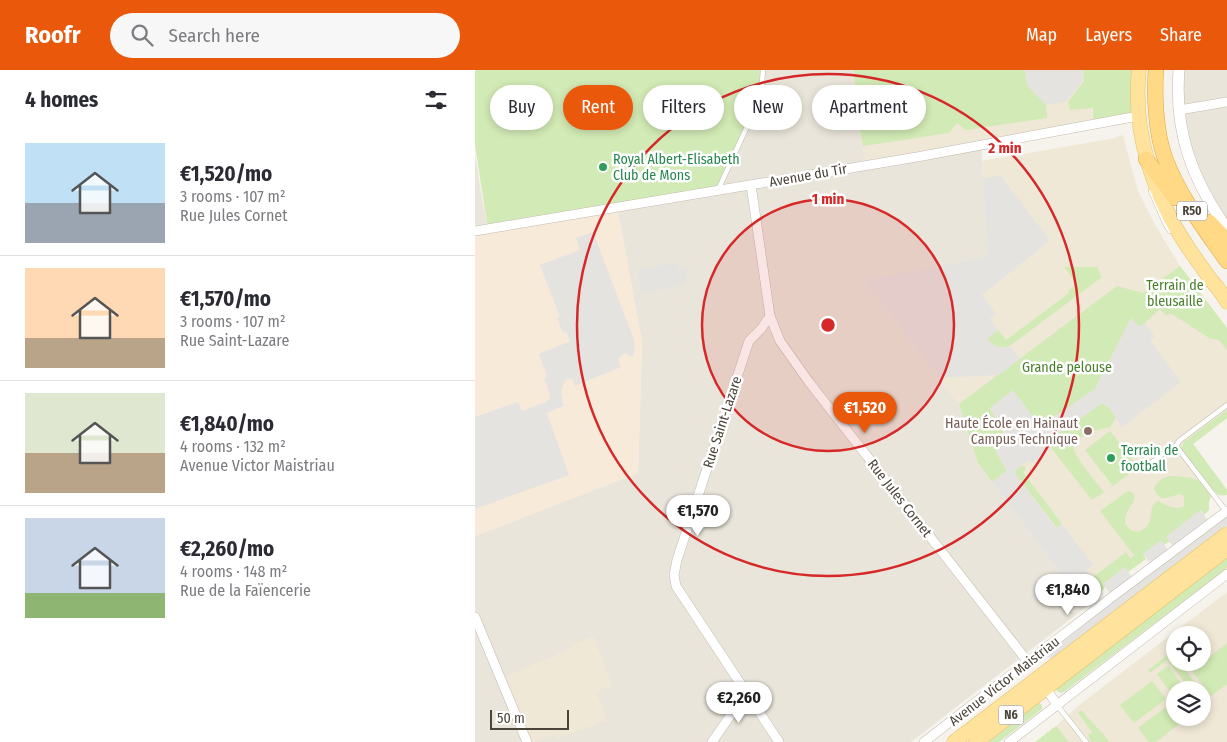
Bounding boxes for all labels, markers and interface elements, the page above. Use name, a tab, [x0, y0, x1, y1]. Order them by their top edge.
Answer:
search box	[110, 13, 460, 58]
text: Roofr	[25, 21, 80, 49]
icon: search	[128, 21, 156, 49]
text: Search here	[168, 24, 260, 47]
text: Map	[1026, 24, 1057, 46]
text: Layers	[1085, 24, 1132, 46]
text: Share	[1160, 24, 1202, 46]
chip: Buy	[490, 85, 553, 130]
chip: Rent	[563, 85, 633, 130]
chip: Filters	[643, 85, 724, 130]
chip: New	[734, 85, 802, 130]
chip: Apartment	[812, 85, 926, 130]
icon: filters	[422, 86, 450, 114]
text: 4 homes	[25, 87, 98, 113]
text: 2 min	[987, 139, 1022, 157]
place label: Royal Albert-Elisabeth Club de Mons	[613, 151, 740, 184]
street label: Avenue du Tir	[768, 160, 848, 191]
text: €1,520/mo	[180, 161, 272, 187]
marker: Royal Albert-Elisabeth Club de Mons	[597, 161, 609, 173]
icon: home	[65, 163, 125, 223]
text: 3 rooms · 107 m²	[180, 187, 286, 206]
text: 1 min	[812, 190, 844, 208]
road number: R50	[1177, 202, 1207, 220]
text: Rue Jules Cornet	[180, 206, 288, 225]
park label: Terrain de bleusaille	[1146, 277, 1204, 310]
text: €1,570/mo	[180, 286, 271, 312]
icon: home	[65, 288, 125, 348]
text: 3 rooms · 107 m²	[180, 312, 286, 331]
centre of rings	[819, 316, 837, 334]
text: Rue Saint-Lazare	[180, 331, 289, 350]
park label: Grande pelouse	[1022, 359, 1112, 376]
street label: Rue Saint-Lazare	[700, 374, 745, 470]
pin: €1,520	[824, 392, 906, 434]
text: €1,520	[844, 398, 886, 417]
text: €1,840/mo	[180, 411, 274, 437]
icon: home	[65, 413, 125, 473]
place label: Haute École en Hainaut Campus Technique	[945, 414, 1078, 448]
marker: Haute École en Hainaut Campus Technique	[1082, 425, 1094, 437]
text: 4 rooms · 132 m²	[180, 437, 286, 456]
place label: Terrain de football	[1121, 442, 1179, 475]
marker: Terrain de football	[1105, 452, 1117, 464]
text: Avenue Victor Maistriau	[180, 456, 335, 475]
street label: Rue Jules Cornet	[864, 456, 936, 541]
pin: €1,570	[657, 494, 739, 537]
text: €1,570	[677, 501, 719, 520]
text: €2,260/mo	[180, 536, 274, 562]
icon: home	[65, 538, 125, 598]
text: 4 rooms · 148 m²	[180, 562, 287, 581]
pin: €1,840	[1027, 574, 1109, 616]
text: €1,840	[1046, 580, 1090, 599]
text: Rue de la Faïencerie	[180, 581, 311, 600]
map controls	[1166, 626, 1211, 726]
button: locate	[1166, 626, 1211, 671]
street label: Avenue Victor Maistriau	[946, 633, 1063, 730]
button: layers	[1166, 681, 1211, 726]
pin: €2,260	[698, 682, 780, 724]
text: €2,260	[717, 688, 761, 707]
road number: N6	[999, 706, 1023, 724]
scale bar	[490, 707, 569, 730]
text: 50 m	[497, 710, 525, 727]

